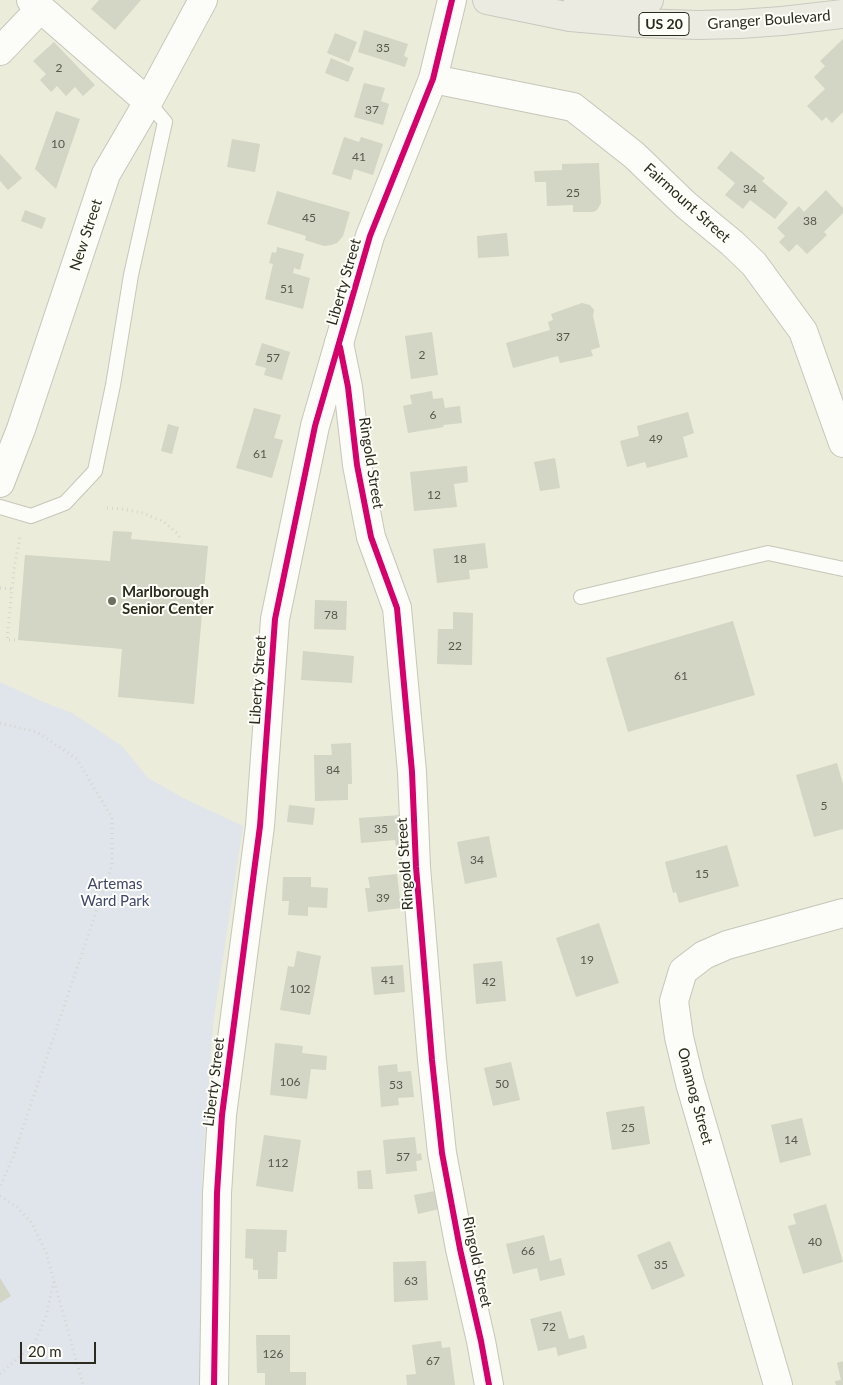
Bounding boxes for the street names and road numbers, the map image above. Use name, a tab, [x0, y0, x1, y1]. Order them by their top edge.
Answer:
street label: Granger Boulevard	[707, 7, 831, 33]
road number: US 20	[639, 12, 689, 36]
street label: Fairmount Street	[640, 159, 734, 247]
street label: New Street	[66, 197, 106, 273]
street label: Liberty Street	[323, 236, 365, 328]
street label: Ringold Street	[355, 416, 387, 510]
street label: Liberty Street	[246, 635, 270, 725]
street label: Ringold Street	[393, 817, 417, 911]
street label: Liberty Street	[200, 1036, 228, 1128]
street label: Onamog Street	[673, 1046, 717, 1146]
street label: Ringold Street	[459, 1215, 495, 1309]

